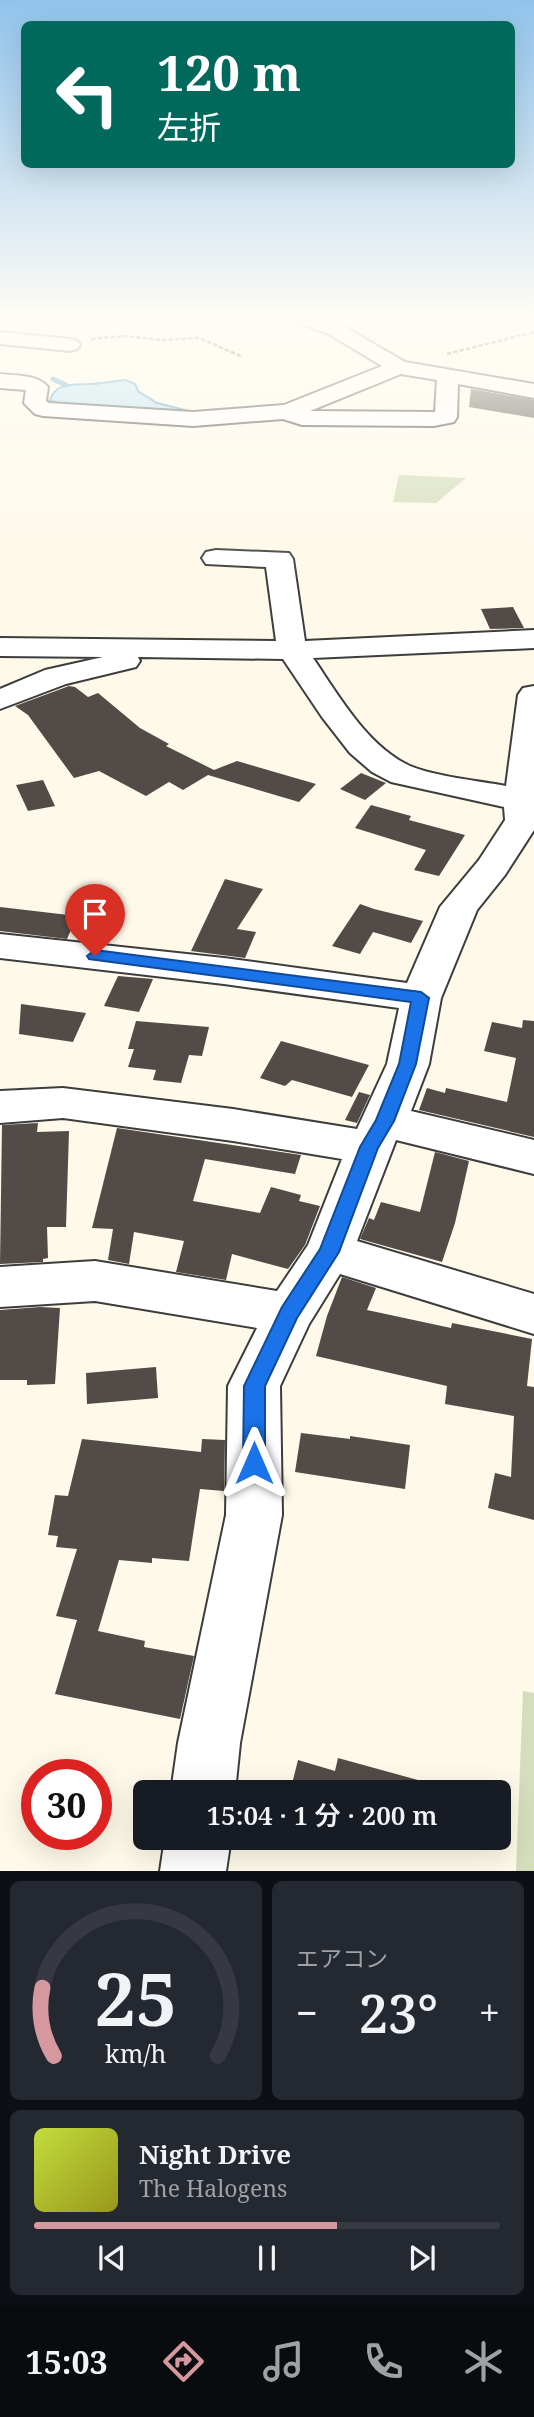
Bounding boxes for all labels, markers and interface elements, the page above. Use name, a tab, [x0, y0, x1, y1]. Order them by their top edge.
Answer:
text: 120 m	[157, 39, 301, 105]
icon: left	[42, 49, 133, 140]
text: 左折	[157, 105, 221, 148]
pin	[65, 884, 125, 956]
icon: arrive	[76, 895, 114, 933]
position arrow	[217, 1426, 291, 1500]
speed limit sign: 30	[21, 1759, 112, 1850]
text: 15:04 · 1 分 · 200 m	[206, 1797, 438, 1833]
text: エアコン	[296, 1942, 388, 1974]
text: 25	[95, 1949, 177, 2048]
text: 23°	[359, 1977, 438, 2048]
text: −	[296, 1986, 318, 2038]
text: +	[479, 1986, 500, 2038]
text: km/h	[105, 2036, 167, 2070]
text: Night Drive	[139, 2136, 291, 2172]
text: The Halogens	[139, 2172, 287, 2204]
icon: previous	[93, 2239, 131, 2277]
icon: pause	[248, 2239, 286, 2277]
icon: next	[403, 2239, 441, 2277]
icon: directions	[159, 2337, 208, 2386]
icon: music	[259, 2337, 308, 2386]
icon: phone	[359, 2337, 408, 2386]
icon: climate	[459, 2337, 508, 2386]
text: 15:03	[26, 2340, 108, 2383]

